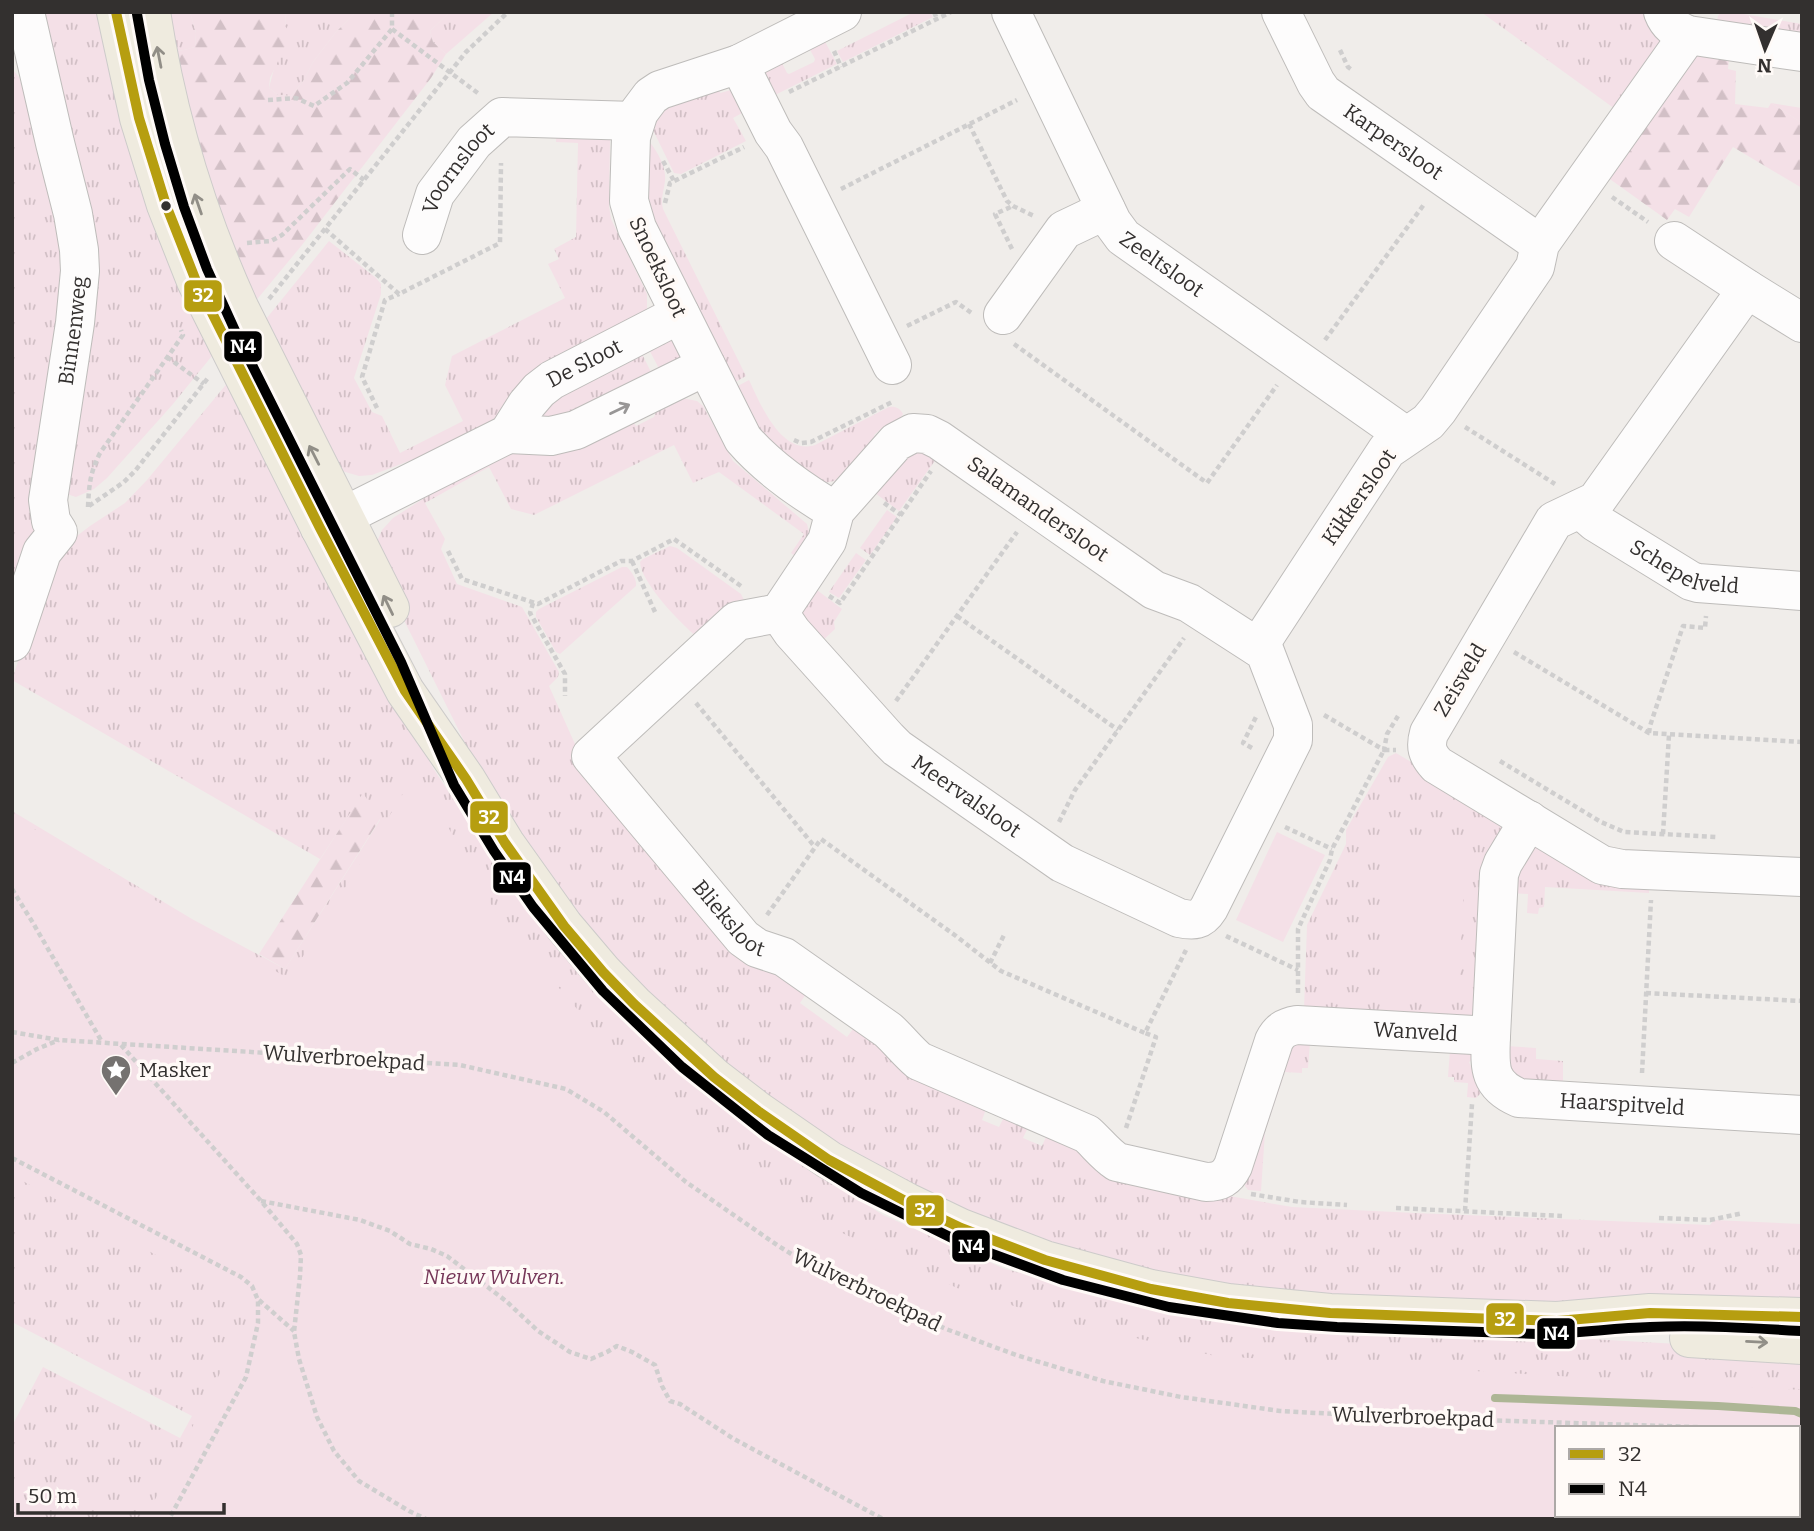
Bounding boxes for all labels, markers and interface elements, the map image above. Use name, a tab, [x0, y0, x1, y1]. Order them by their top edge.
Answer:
north arrow	[1730, 14, 1800, 84]
one-way arrow	[152, 46, 166, 69]
text: N	[1756, 54, 1772, 77]
street label: Karpersloot	[1338, 98, 1448, 186]
street label: Voornsloot	[417, 117, 500, 217]
one-way arrow	[191, 194, 203, 216]
unlabelled marker	[159, 199, 173, 213]
street label: Snoeksloot	[623, 213, 693, 322]
street label: Zeeltsloot	[1115, 226, 1209, 303]
street label: Binnenweg	[53, 275, 92, 387]
line badge: 32	[183, 279, 223, 313]
text: 32	[192, 284, 214, 307]
line badge: N4	[223, 330, 263, 363]
street label: De Sloot	[542, 333, 627, 393]
text: N4	[230, 335, 257, 358]
one-way arrow	[609, 401, 630, 415]
street label: Kikkersloot	[1316, 443, 1402, 550]
one-way arrow	[306, 445, 320, 466]
street label: Salamandersloot	[962, 451, 1114, 568]
street label: Schepelveld	[1625, 534, 1740, 599]
one-way arrow	[381, 595, 395, 616]
street label: Zeisveld	[1428, 639, 1492, 721]
street label: Meervalsloot	[907, 749, 1026, 843]
line badge: 32	[469, 800, 509, 834]
text: 32	[478, 806, 500, 829]
line badge: N4	[492, 861, 532, 894]
text: N4	[499, 866, 526, 889]
street label: Blieksloot	[687, 875, 768, 963]
street label: Wanveld	[1373, 1016, 1459, 1047]
street label: Wulverbroekpad	[262, 1039, 426, 1077]
place icon: Masker	[99, 1053, 133, 1097]
place label: Masker	[139, 1057, 211, 1083]
street label: Haarspitveld	[1559, 1087, 1685, 1121]
line badge: 32	[905, 1194, 945, 1227]
text: 32	[914, 1199, 936, 1222]
line badge: N4	[951, 1229, 991, 1263]
text: N4	[958, 1235, 985, 1258]
street label: Wulverbroekpad	[788, 1243, 946, 1337]
park label: Nieuw Wulven.	[423, 1264, 565, 1290]
line badge: 32	[1485, 1302, 1525, 1336]
text: 32	[1494, 1308, 1516, 1331]
line badge: N4	[1536, 1317, 1576, 1350]
text: N4	[1543, 1322, 1570, 1345]
one-way arrow	[1745, 1336, 1768, 1349]
street label: Wulverbroekpad	[1331, 1401, 1495, 1433]
legend	[1555, 1426, 1800, 1517]
text: 32	[1618, 1441, 1641, 1467]
scale bar	[18, 1472, 224, 1516]
text: N4	[1618, 1476, 1647, 1502]
text: 50 m	[28, 1483, 77, 1509]

